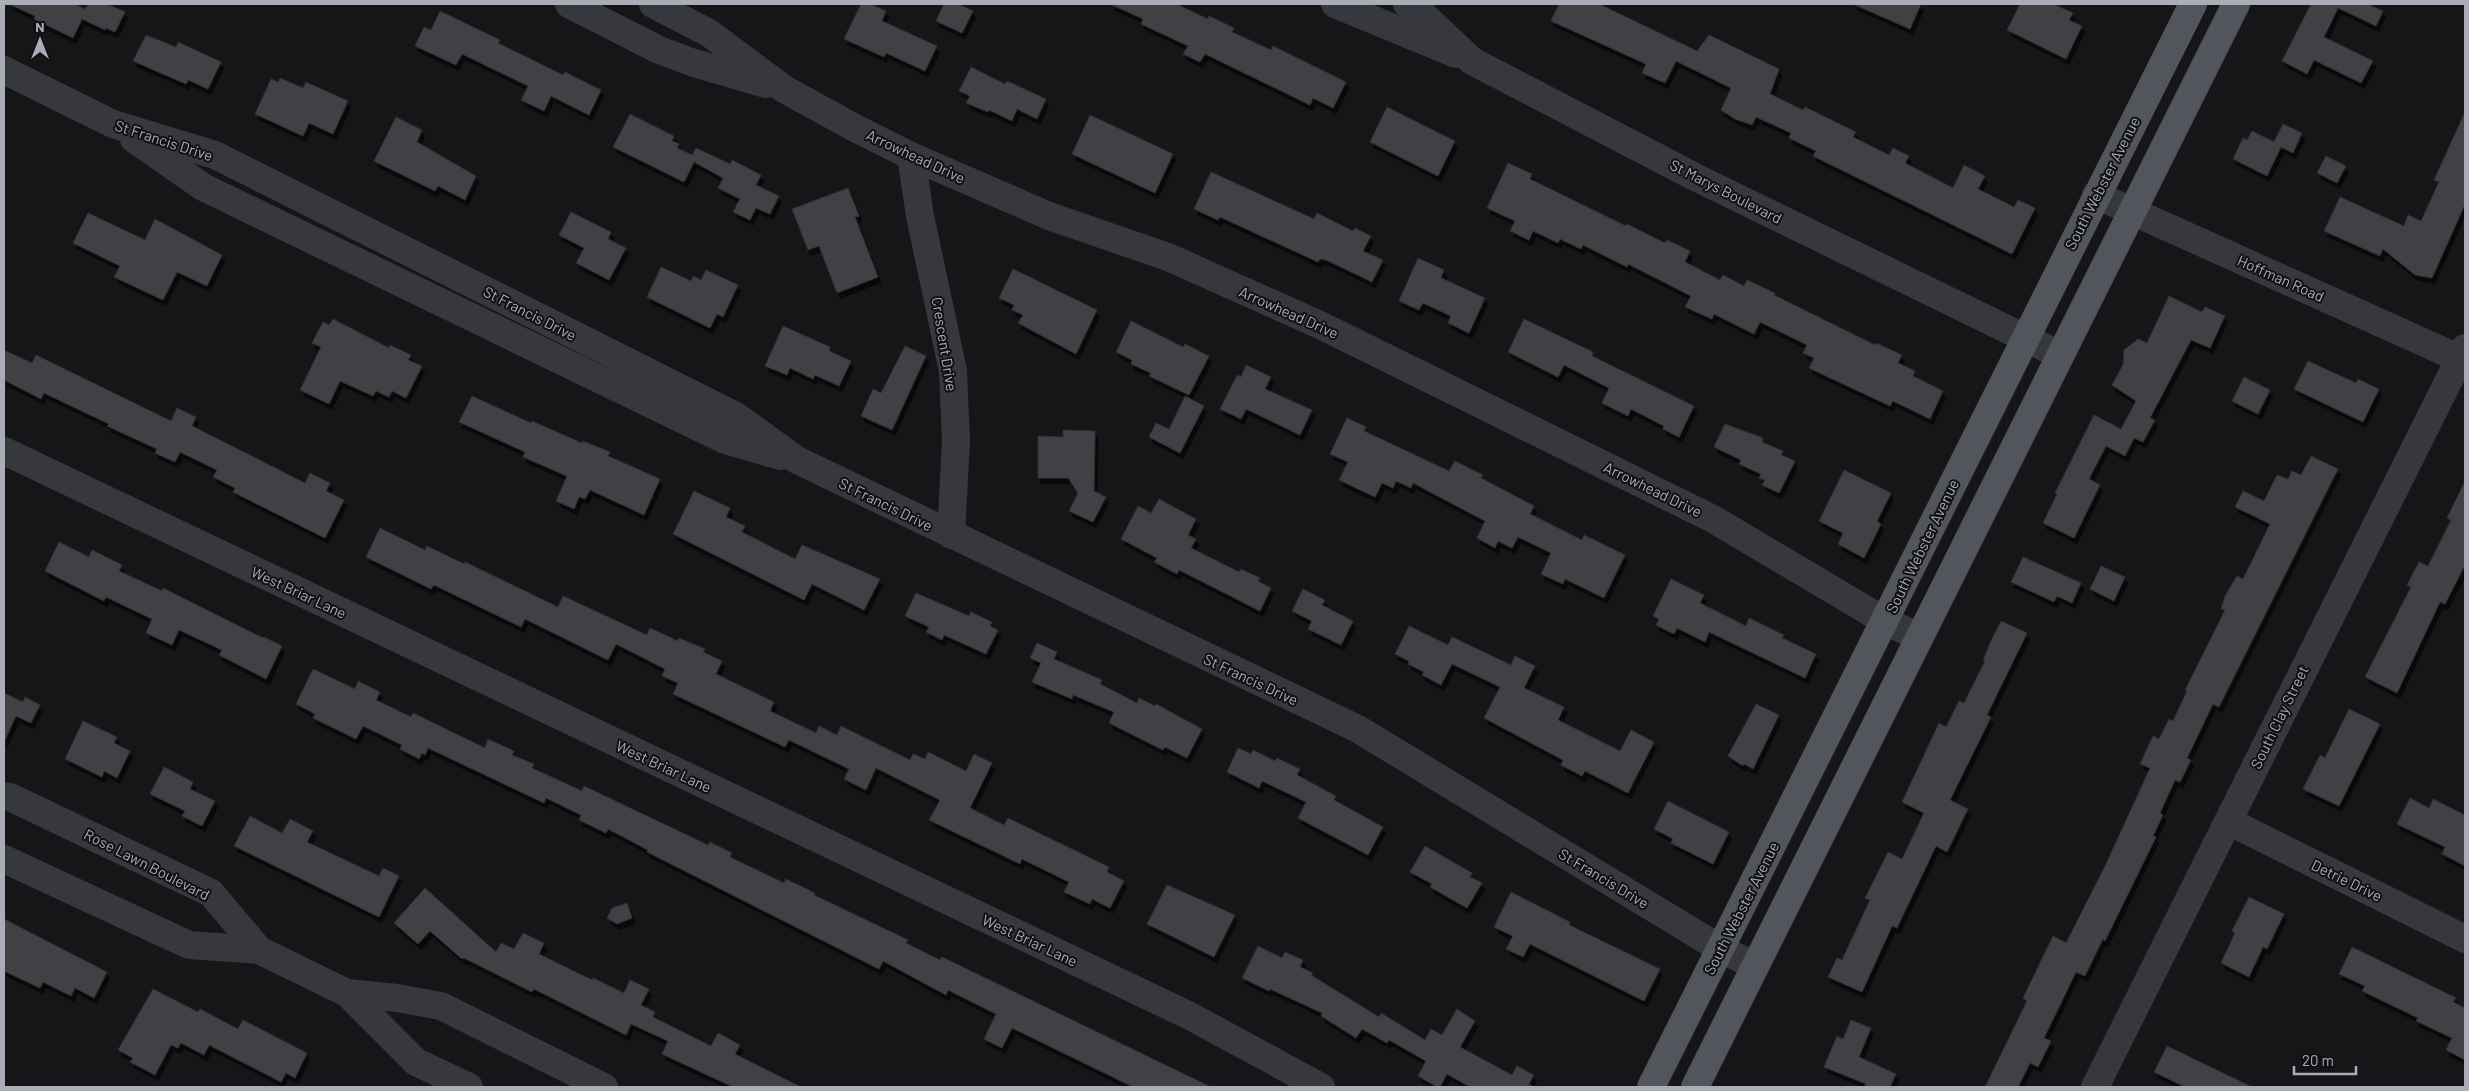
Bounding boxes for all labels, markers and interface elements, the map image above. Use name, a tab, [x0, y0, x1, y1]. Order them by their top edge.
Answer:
north arrow	[15, 15, 65, 65]
text: N	[35, 18, 45, 35]
street label: South Webster Avenue	[2061, 114, 2143, 252]
street label: St Francis Drive	[113, 116, 215, 164]
street label: Arrowhead Drive	[864, 125, 968, 187]
street label: St Marys Boulevard	[1667, 155, 1785, 227]
street label: Hoffman Road	[2235, 251, 2327, 305]
street label: St Francis Drive	[481, 282, 579, 344]
street label: Arrowhead Drive	[1237, 282, 1341, 342]
street label: Crescent Drive	[929, 296, 961, 392]
street label: Arrowhead Drive	[1601, 457, 1705, 521]
street label: St Francis Drive	[836, 474, 936, 534]
street label: South Webster Avenue	[1882, 476, 1962, 616]
street label: West Briar Lane	[249, 562, 349, 622]
street label: St Francis Drive	[1201, 649, 1301, 709]
street label: South Clay Street	[2246, 662, 2312, 772]
street label: West Briar Lane	[614, 736, 714, 796]
street label: Rose Lawn Boulevard	[81, 825, 213, 903]
street label: South Webster Avenue	[1700, 839, 1782, 977]
street label: St Francis Drive	[1556, 844, 1652, 912]
street label: Detrie Drive	[2309, 855, 2385, 905]
street label: West Briar Lane	[980, 910, 1080, 970]
scale bar	[2294, 1044, 2356, 1076]
text: 20 m	[2302, 1051, 2334, 1069]

